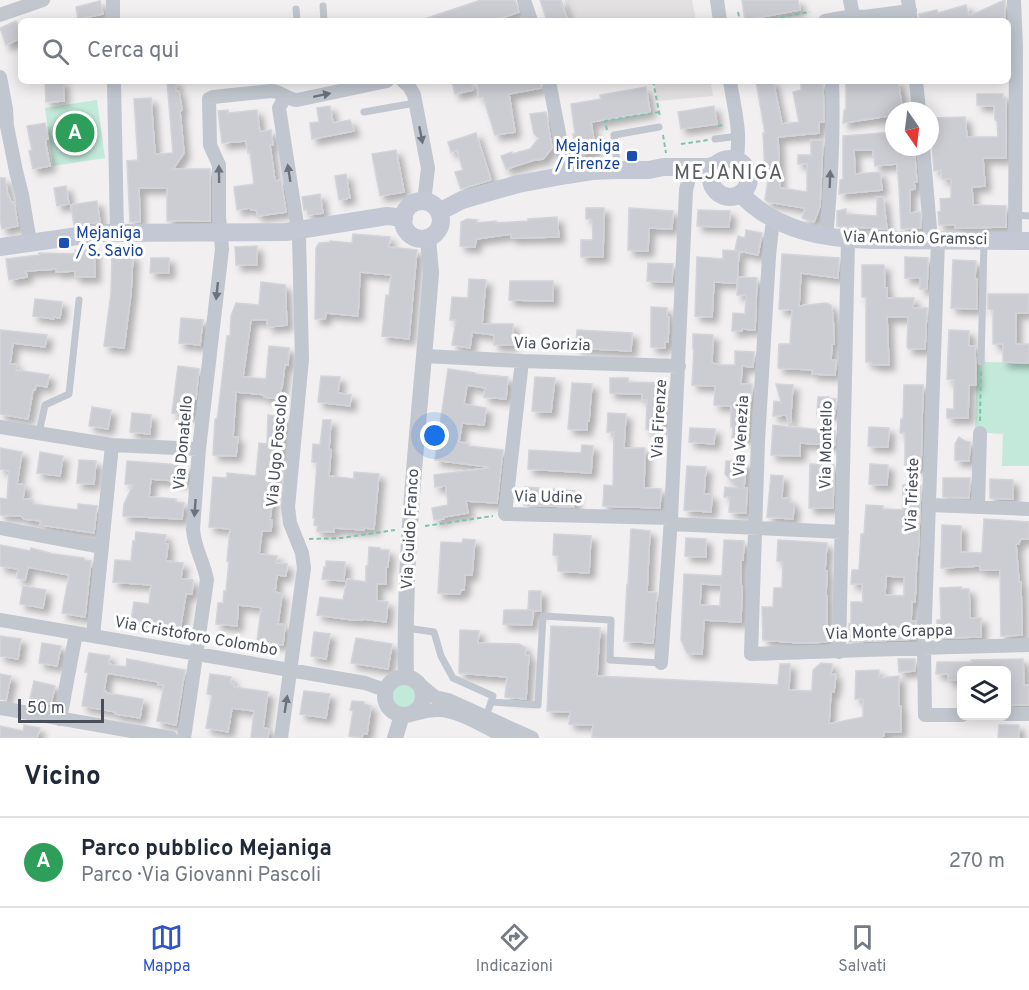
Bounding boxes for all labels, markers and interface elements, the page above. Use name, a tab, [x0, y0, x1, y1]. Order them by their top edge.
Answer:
search box	[18, 18, 1011, 84]
icon: search	[39, 35, 72, 68]
text: Cerca qui	[87, 38, 179, 65]
one-way arrow	[312, 90, 331, 99]
north arrow	[885, 102, 939, 156]
pin: A	[56, 110, 94, 156]
one-way arrow	[417, 125, 426, 144]
place label: Mejaniga / Firenze	[554, 137, 620, 175]
marker: Mejaniga / Firenze	[625, 149, 639, 163]
district label: MEJANIGA	[674, 161, 784, 187]
one-way arrow	[284, 163, 293, 182]
one-way arrow	[214, 165, 224, 184]
one-way arrow	[826, 169, 835, 188]
place label: Mejaniga / S. Savio	[75, 224, 143, 262]
street label: Via Antonio Gramsci	[843, 228, 987, 250]
marker: Mejaniga / S. Savio	[57, 236, 71, 250]
one-way arrow	[213, 282, 222, 301]
street label: Via Gorizia	[513, 334, 591, 356]
street label: Via Firenze	[648, 379, 672, 459]
street label: Via Ugo Foscolo	[263, 394, 293, 508]
street label: Via Donatello	[170, 395, 198, 491]
street label: Via Venezia	[730, 395, 754, 477]
street label: Via Montello	[816, 400, 838, 490]
your location	[420, 421, 449, 450]
street label: Via Trieste	[902, 457, 924, 533]
street label: Via Guido Franco	[398, 468, 424, 590]
street label: Via Udine	[514, 487, 582, 509]
one-way arrow	[190, 498, 199, 517]
street label: Via Cristoforo Colombo	[113, 613, 279, 661]
street label: Via Monte Grappa	[825, 621, 953, 645]
map controls	[957, 666, 1011, 720]
button: layers	[957, 666, 1011, 720]
one-way arrow	[281, 695, 290, 714]
scale bar	[18, 696, 104, 724]
text: 50 m	[27, 699, 65, 719]
text: Vicino	[24, 761, 101, 794]
text: Parco pubblico Mejaniga	[81, 836, 332, 863]
text: A	[36, 849, 51, 875]
text: 270 m	[949, 849, 1005, 875]
text: Parco · Via Giovanni Pascoli	[81, 863, 321, 889]
tab: Mappa	[143, 921, 190, 977]
tab: Indicazioni	[476, 921, 553, 977]
tab: Salvati	[838, 921, 886, 977]

